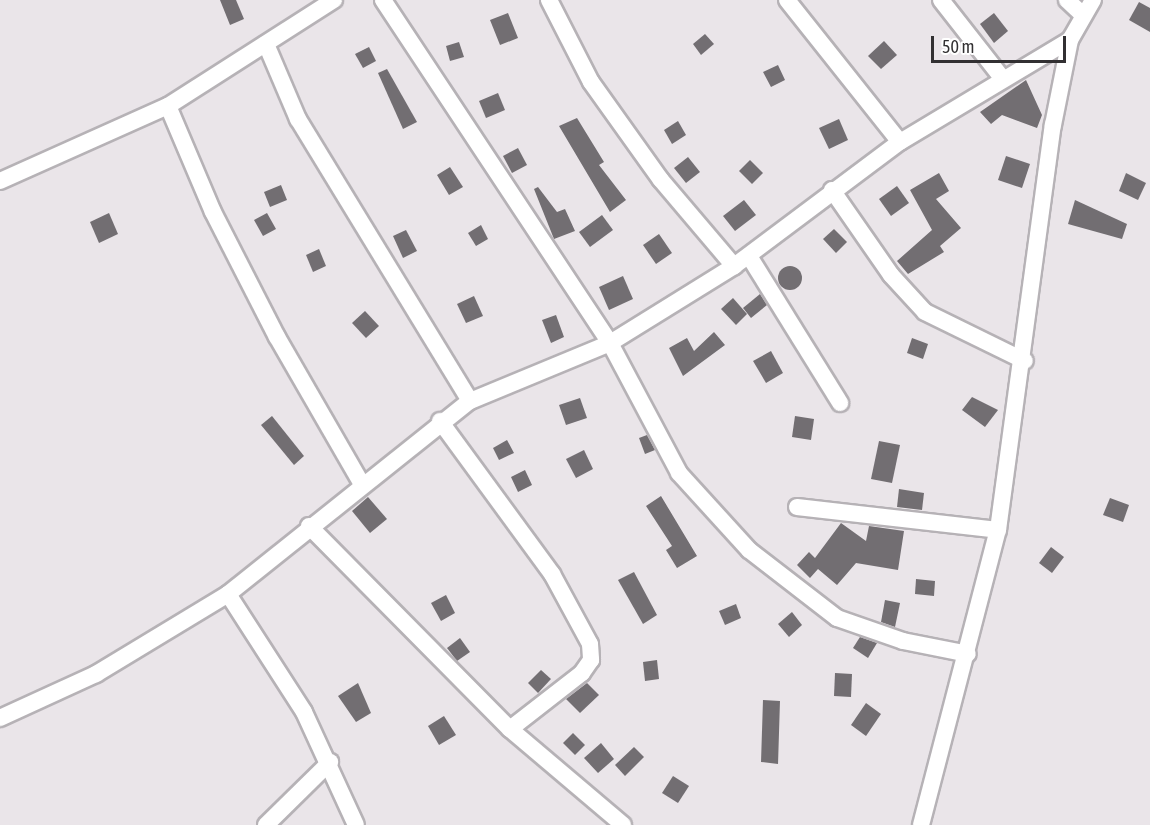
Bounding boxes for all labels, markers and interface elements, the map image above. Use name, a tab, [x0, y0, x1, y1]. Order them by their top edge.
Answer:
scale bar	[934, 24, 1069, 62]
text: 50 m	[942, 36, 974, 57]

